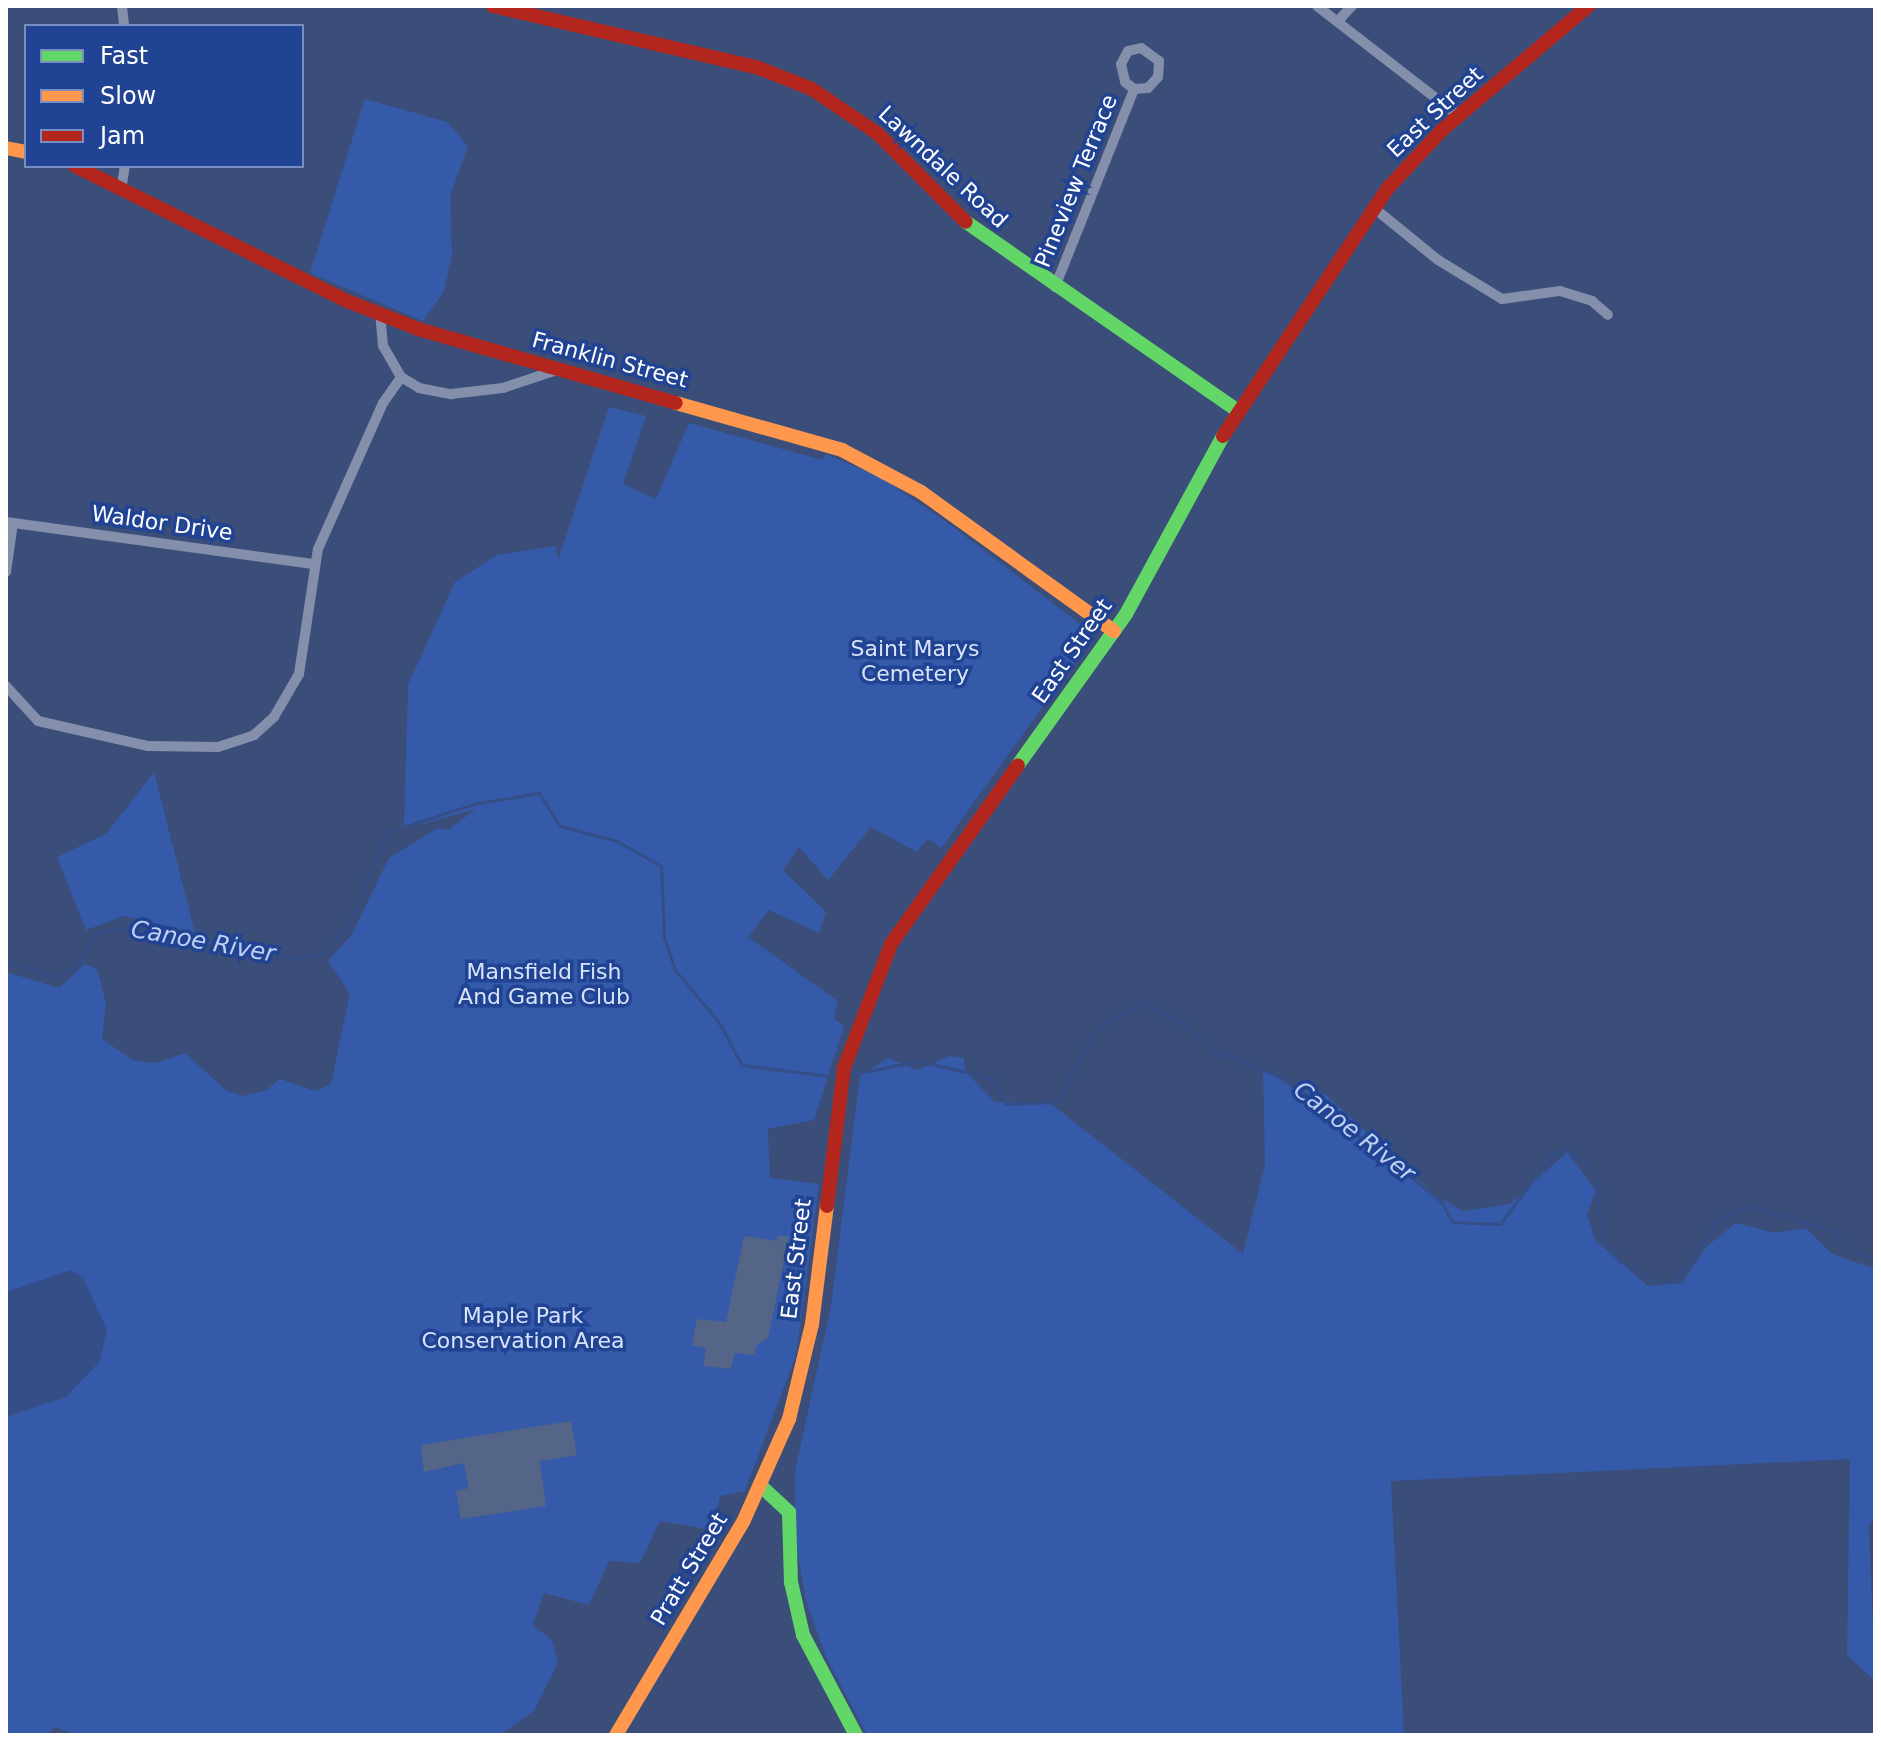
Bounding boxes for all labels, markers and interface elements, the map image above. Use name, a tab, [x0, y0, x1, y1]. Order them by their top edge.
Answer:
legend	[24, 24, 304, 168]
text: Fast	[100, 42, 148, 70]
street label: East Street	[1382, 61, 1488, 163]
text: Slow	[100, 82, 156, 110]
street label: Pineview Terrace	[1029, 91, 1123, 271]
street label: Lawndale Road	[873, 100, 1013, 234]
text: Jam	[100, 122, 145, 150]
street label: Franklin Street	[529, 327, 691, 393]
street label: Waldor Drive	[90, 500, 234, 546]
street label: East Street	[1026, 594, 1118, 708]
park label: Saint Marys Cemetery	[850, 635, 980, 686]
water label: Canoe River	[129, 915, 277, 969]
park label: Mansfield Fish And Game Club	[458, 958, 630, 1010]
water label: Canoe River	[1288, 1076, 1420, 1188]
street label: East Street	[776, 1197, 816, 1321]
park label: Maple Park Conservation Area	[421, 1302, 625, 1354]
street label: Pratt Street	[645, 1508, 733, 1630]

